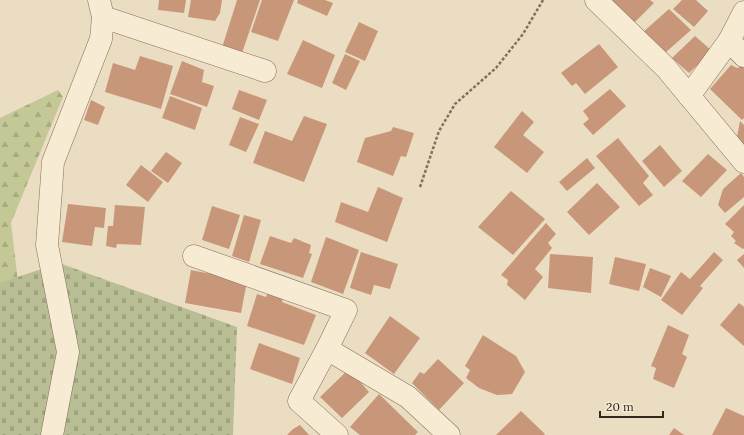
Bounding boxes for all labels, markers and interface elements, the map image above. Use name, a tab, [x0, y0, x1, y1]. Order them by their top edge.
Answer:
scale bar	[600, 393, 663, 419]
text: 20 m	[606, 399, 634, 414]

